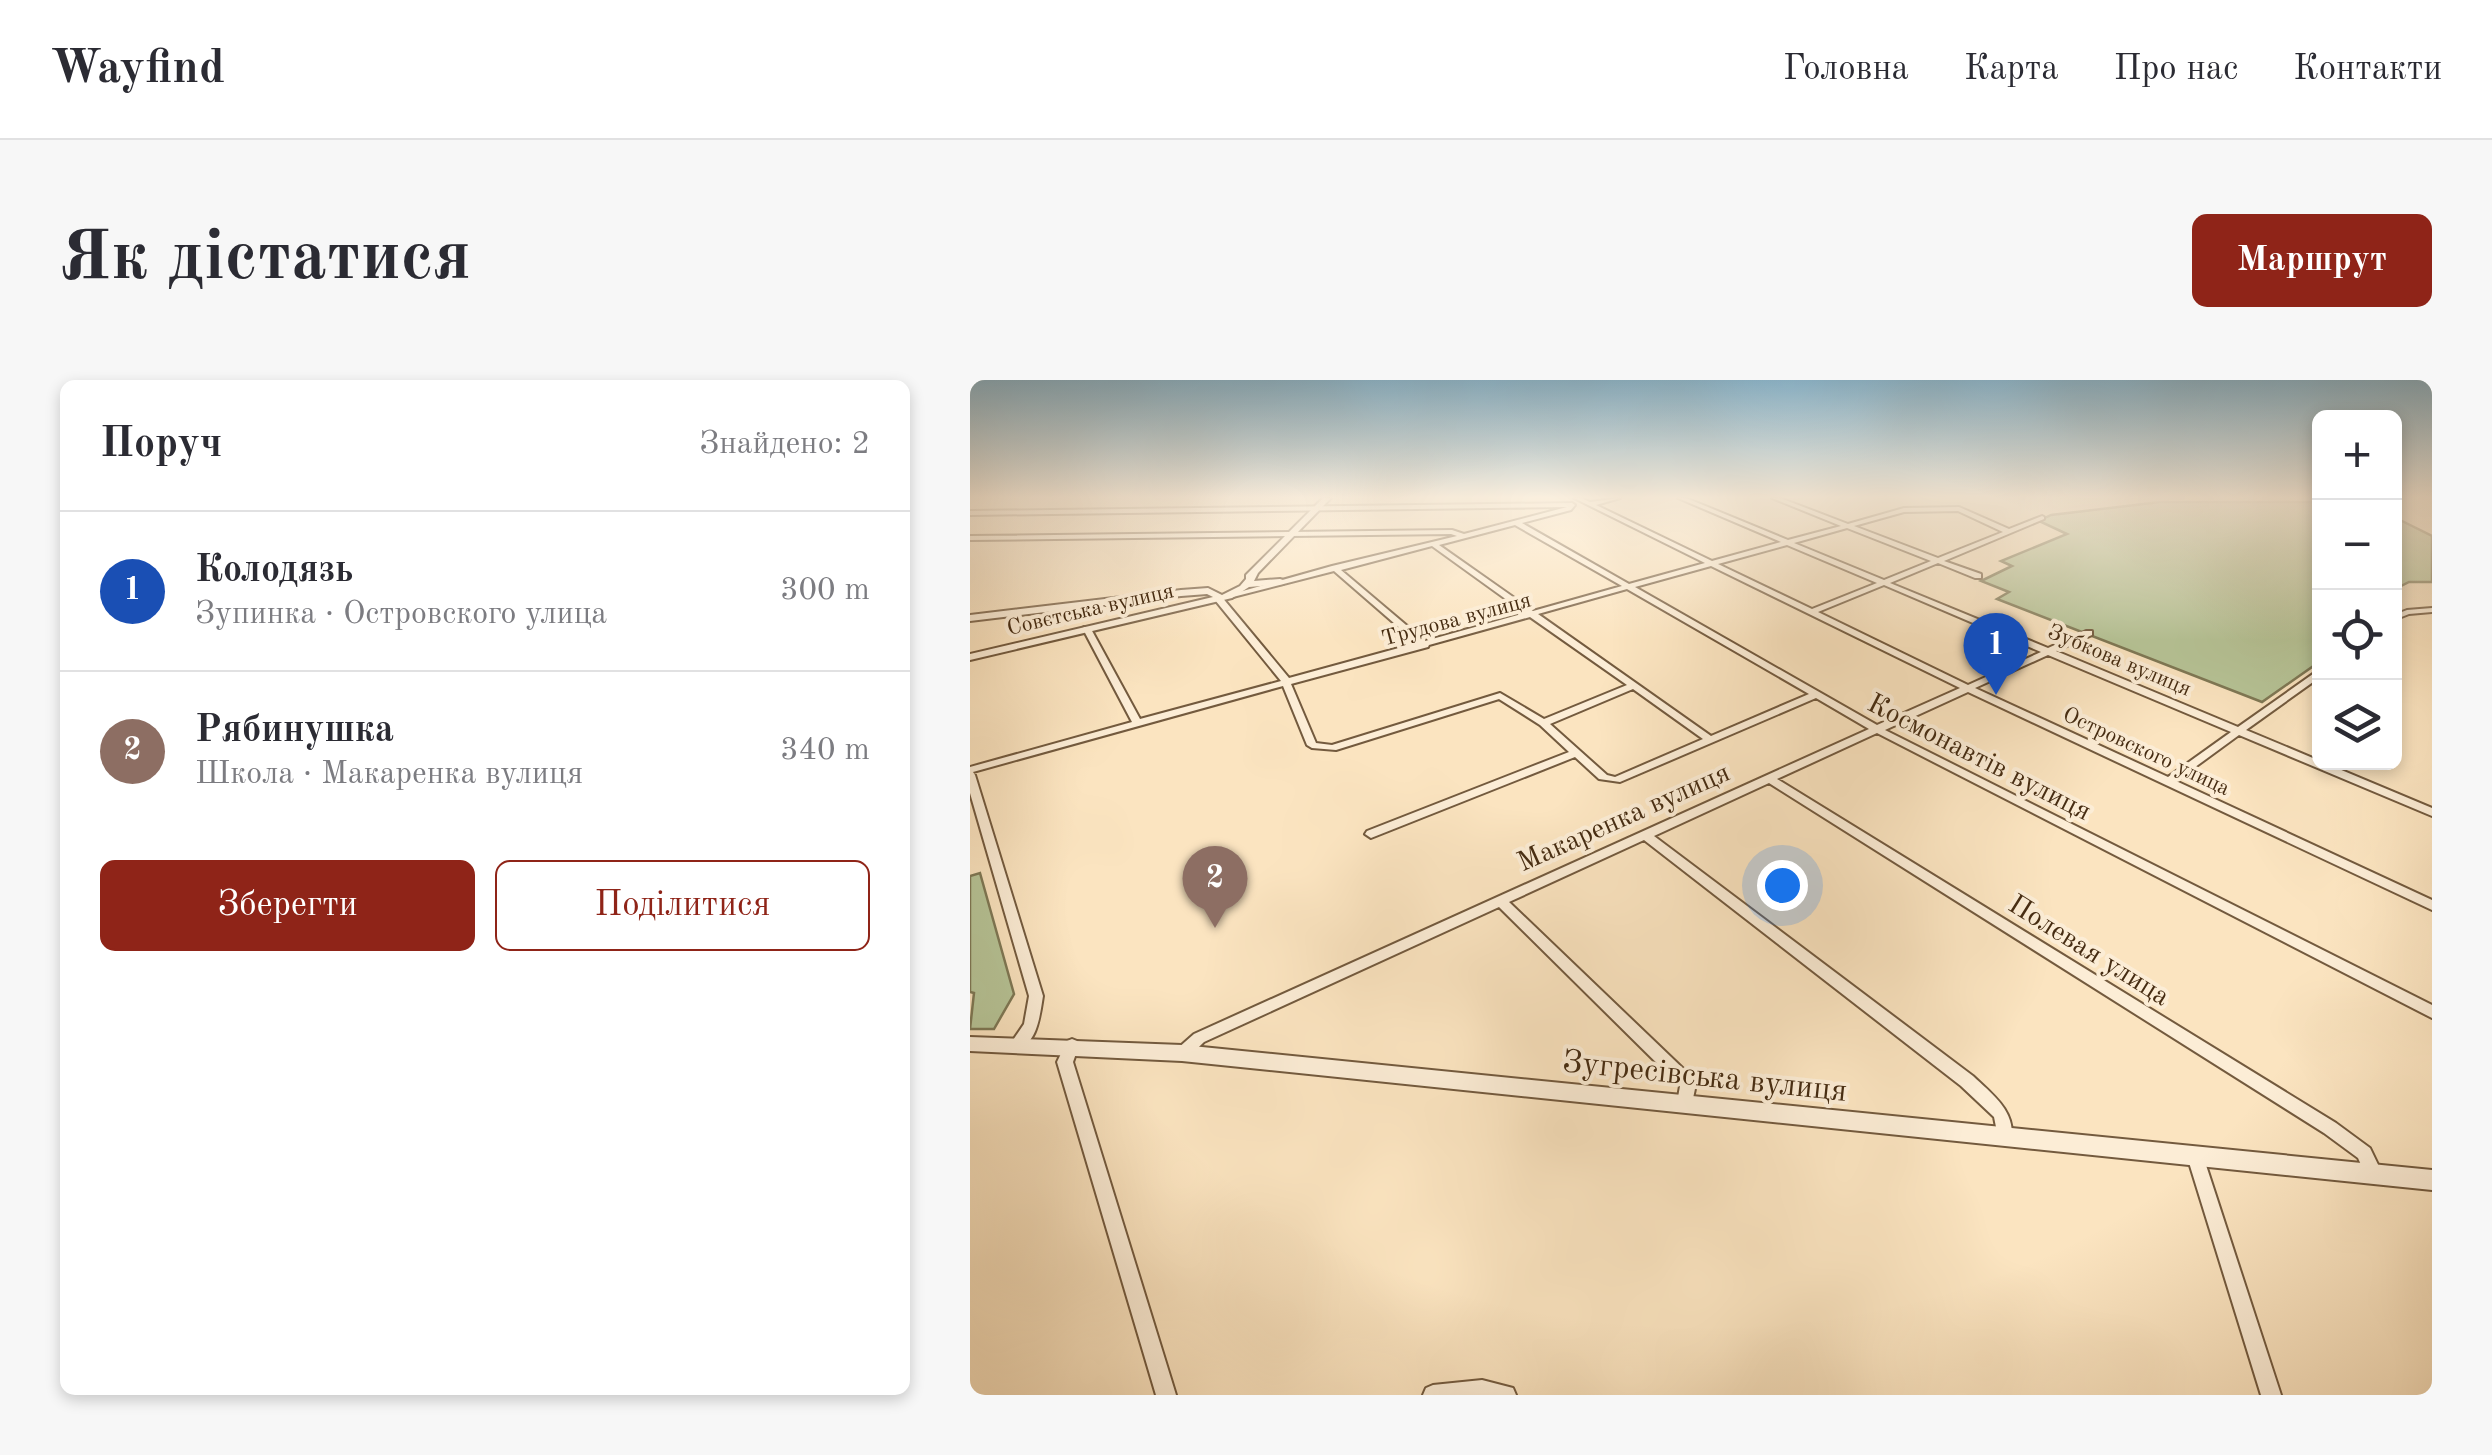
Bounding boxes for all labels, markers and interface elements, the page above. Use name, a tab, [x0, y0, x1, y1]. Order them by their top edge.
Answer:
text: Wayfind	[50, 45, 225, 93]
text: Головна	[1783, 52, 1909, 87]
text: Карта	[1964, 52, 2059, 87]
text: Про нас	[2114, 52, 2238, 87]
text: Контакти	[2293, 52, 2442, 87]
button: Маршрут	[2192, 214, 2432, 307]
text: Як дістатися	[60, 225, 471, 295]
map controls	[2312, 410, 2402, 770]
button: +	[2312, 410, 2402, 500]
text: Поруч	[100, 424, 222, 466]
text: Знайдено: 2	[699, 429, 870, 461]
button: −	[2312, 500, 2402, 590]
text: Колодязь	[195, 552, 353, 590]
text: 1	[123, 575, 142, 607]
text: 300 m	[780, 575, 870, 607]
street label: Совєтська вулиця	[1005, 580, 1176, 640]
street label: Трудова вулиця	[1379, 589, 1534, 650]
button: locate	[2312, 590, 2402, 680]
text: Зупинка · Островского улица	[195, 599, 607, 631]
pin: 1	[1964, 612, 2028, 695]
street label: Зубкова вулиця	[2044, 621, 2194, 701]
button: layers	[2312, 680, 2402, 770]
street label: Космонавтів вулиця	[1862, 690, 2095, 827]
street label: Островского улица	[2059, 703, 2233, 800]
text: Рябинушка	[195, 712, 394, 750]
text: 2	[123, 735, 142, 767]
text: 340 m	[780, 735, 870, 767]
text: Школа · Макаренка вулиця	[195, 759, 583, 791]
street label: Макаренка вулиця	[1514, 759, 1735, 878]
pin: 2	[1182, 846, 1248, 928]
button: Зберегти	[100, 860, 475, 951]
button: Поділитися	[495, 860, 870, 951]
your location	[1757, 860, 1808, 911]
street label: Полевая улица	[2003, 891, 2174, 1012]
street label: Зугресівська вулиця	[1561, 1047, 1849, 1109]

